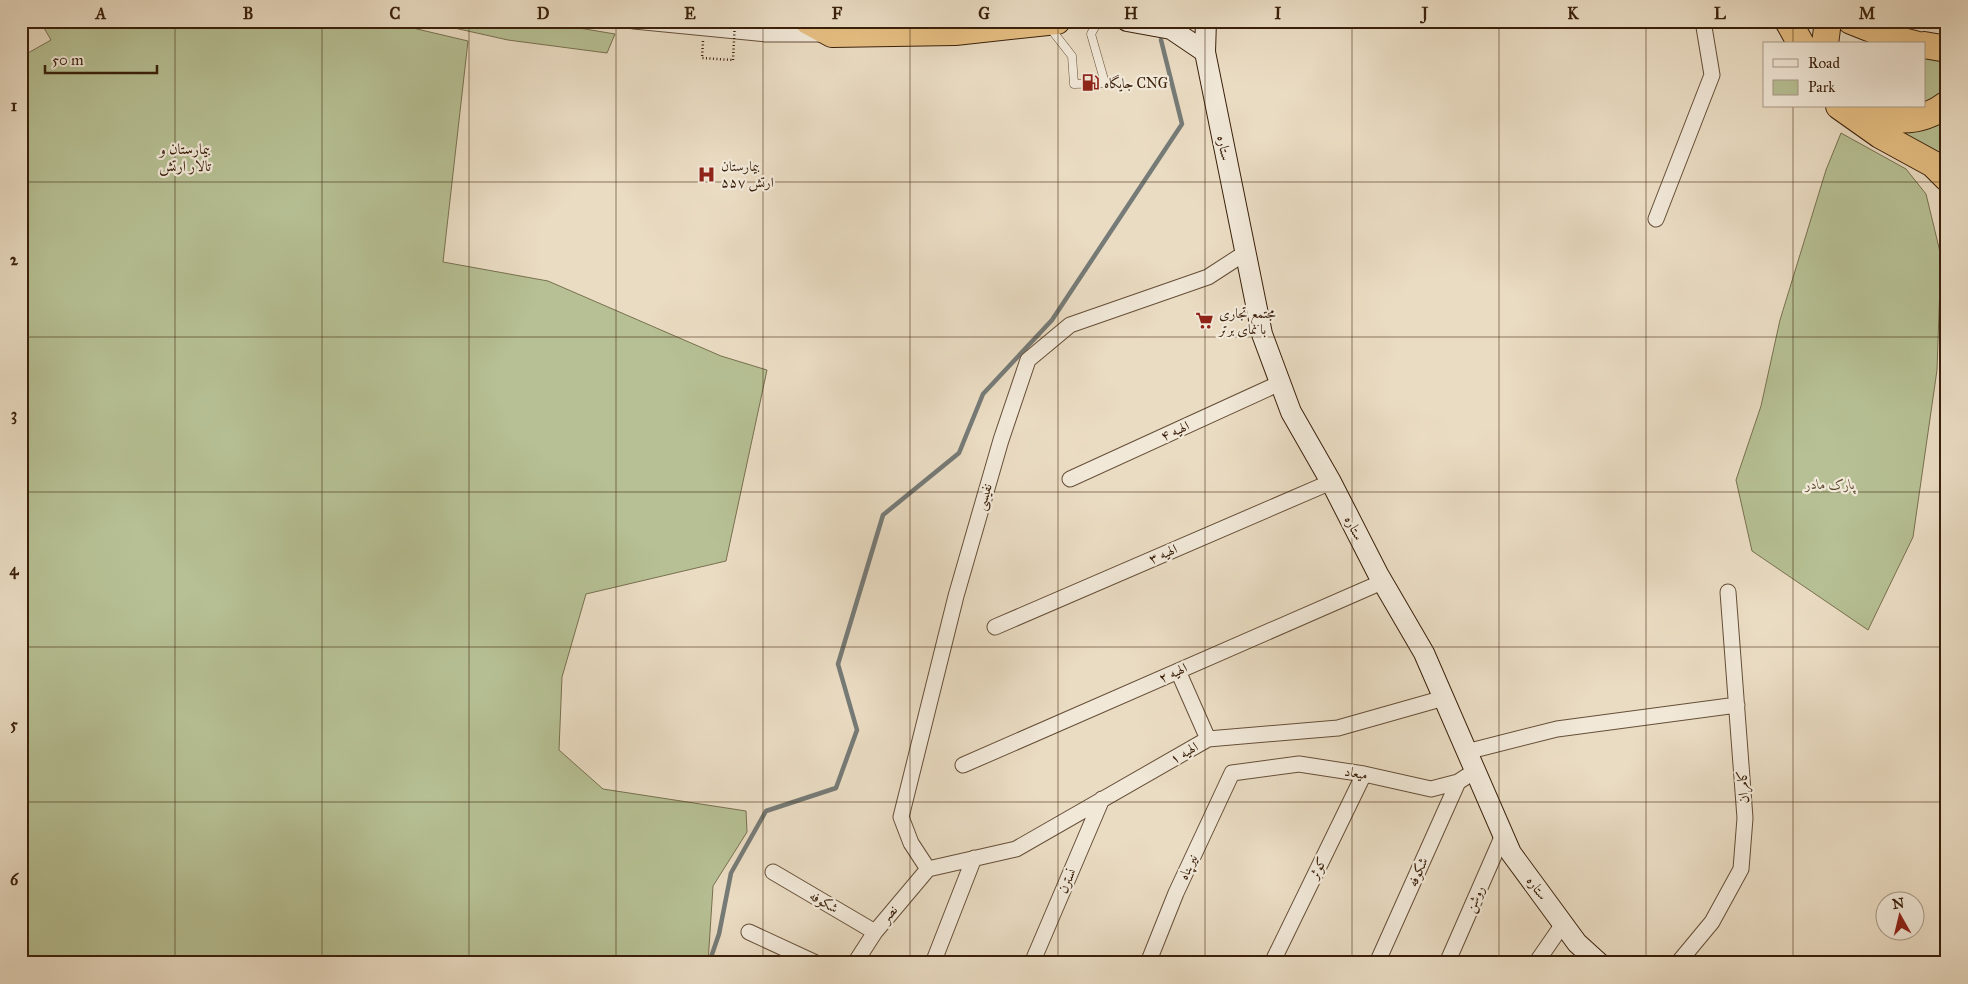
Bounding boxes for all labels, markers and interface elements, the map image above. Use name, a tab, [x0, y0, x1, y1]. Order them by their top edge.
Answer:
text: A	[95, 4, 107, 23]
text: B	[243, 4, 253, 23]
text: C	[390, 4, 401, 23]
text: D	[537, 4, 550, 23]
text: E	[684, 4, 696, 23]
text: F	[832, 4, 843, 23]
text: G	[978, 4, 990, 23]
text: H	[1124, 4, 1138, 23]
text: I	[1275, 4, 1282, 23]
text: J	[1420, 4, 1429, 24]
text: K	[1567, 4, 1579, 23]
text: L	[1714, 4, 1726, 23]
text: M	[1859, 4, 1876, 23]
scale bar	[45, 42, 158, 74]
legend	[1763, 42, 1926, 108]
text: 50 m	[52, 51, 84, 69]
text: Road	[1808, 54, 1840, 72]
fuel station icon: جایگاه CNG	[1080, 73, 1100, 93]
place label: جایگاه CNG	[1104, 74, 1168, 92]
text: Park	[1808, 78, 1835, 96]
text: 1	[11, 96, 18, 115]
street label: ستاره	[1213, 134, 1235, 162]
district label: بیمارستان و تالار ارتش	[158, 140, 211, 176]
place label: بیمارستان ۵۵۷ ارتش	[721, 158, 774, 192]
hospital icon: بیمارستان ۵۵۷ ارتش	[697, 164, 717, 184]
text: 2	[10, 250, 19, 269]
place label: مجتمع تجاری با نمای برتر	[1217, 305, 1276, 338]
supermarket icon: مجتمع تجاری با نمای برتر	[1195, 311, 1215, 331]
text: 3	[11, 405, 17, 425]
street label: الهیه ۴	[1158, 417, 1192, 445]
park label: پارک مادر	[1804, 476, 1856, 495]
street label: نفیسی	[972, 481, 997, 513]
street label: ستاره	[1341, 513, 1367, 543]
street label: الهیه ۳	[1146, 540, 1180, 568]
text: 4	[10, 560, 20, 580]
street label: الهیه ۲	[1156, 659, 1190, 687]
text: 5	[10, 715, 18, 734]
street label: الهیه ۱	[1167, 738, 1201, 768]
street label: میعاد	[1343, 763, 1369, 783]
street label: کامران	[1733, 770, 1754, 804]
street label: نیرپناه	[1175, 851, 1203, 883]
street label: کوثر	[1305, 854, 1331, 884]
street label: شکوفه	[1404, 855, 1432, 889]
street label: نسترن	[1054, 866, 1080, 896]
text: 6	[10, 870, 19, 889]
street label: ستاره	[1523, 873, 1551, 903]
street label: روشن	[1462, 883, 1489, 915]
street label: شکوفه	[807, 887, 841, 917]
north arrow	[1876, 892, 1926, 942]
text: N	[1891, 894, 1905, 913]
street label: نصر	[876, 902, 902, 928]

